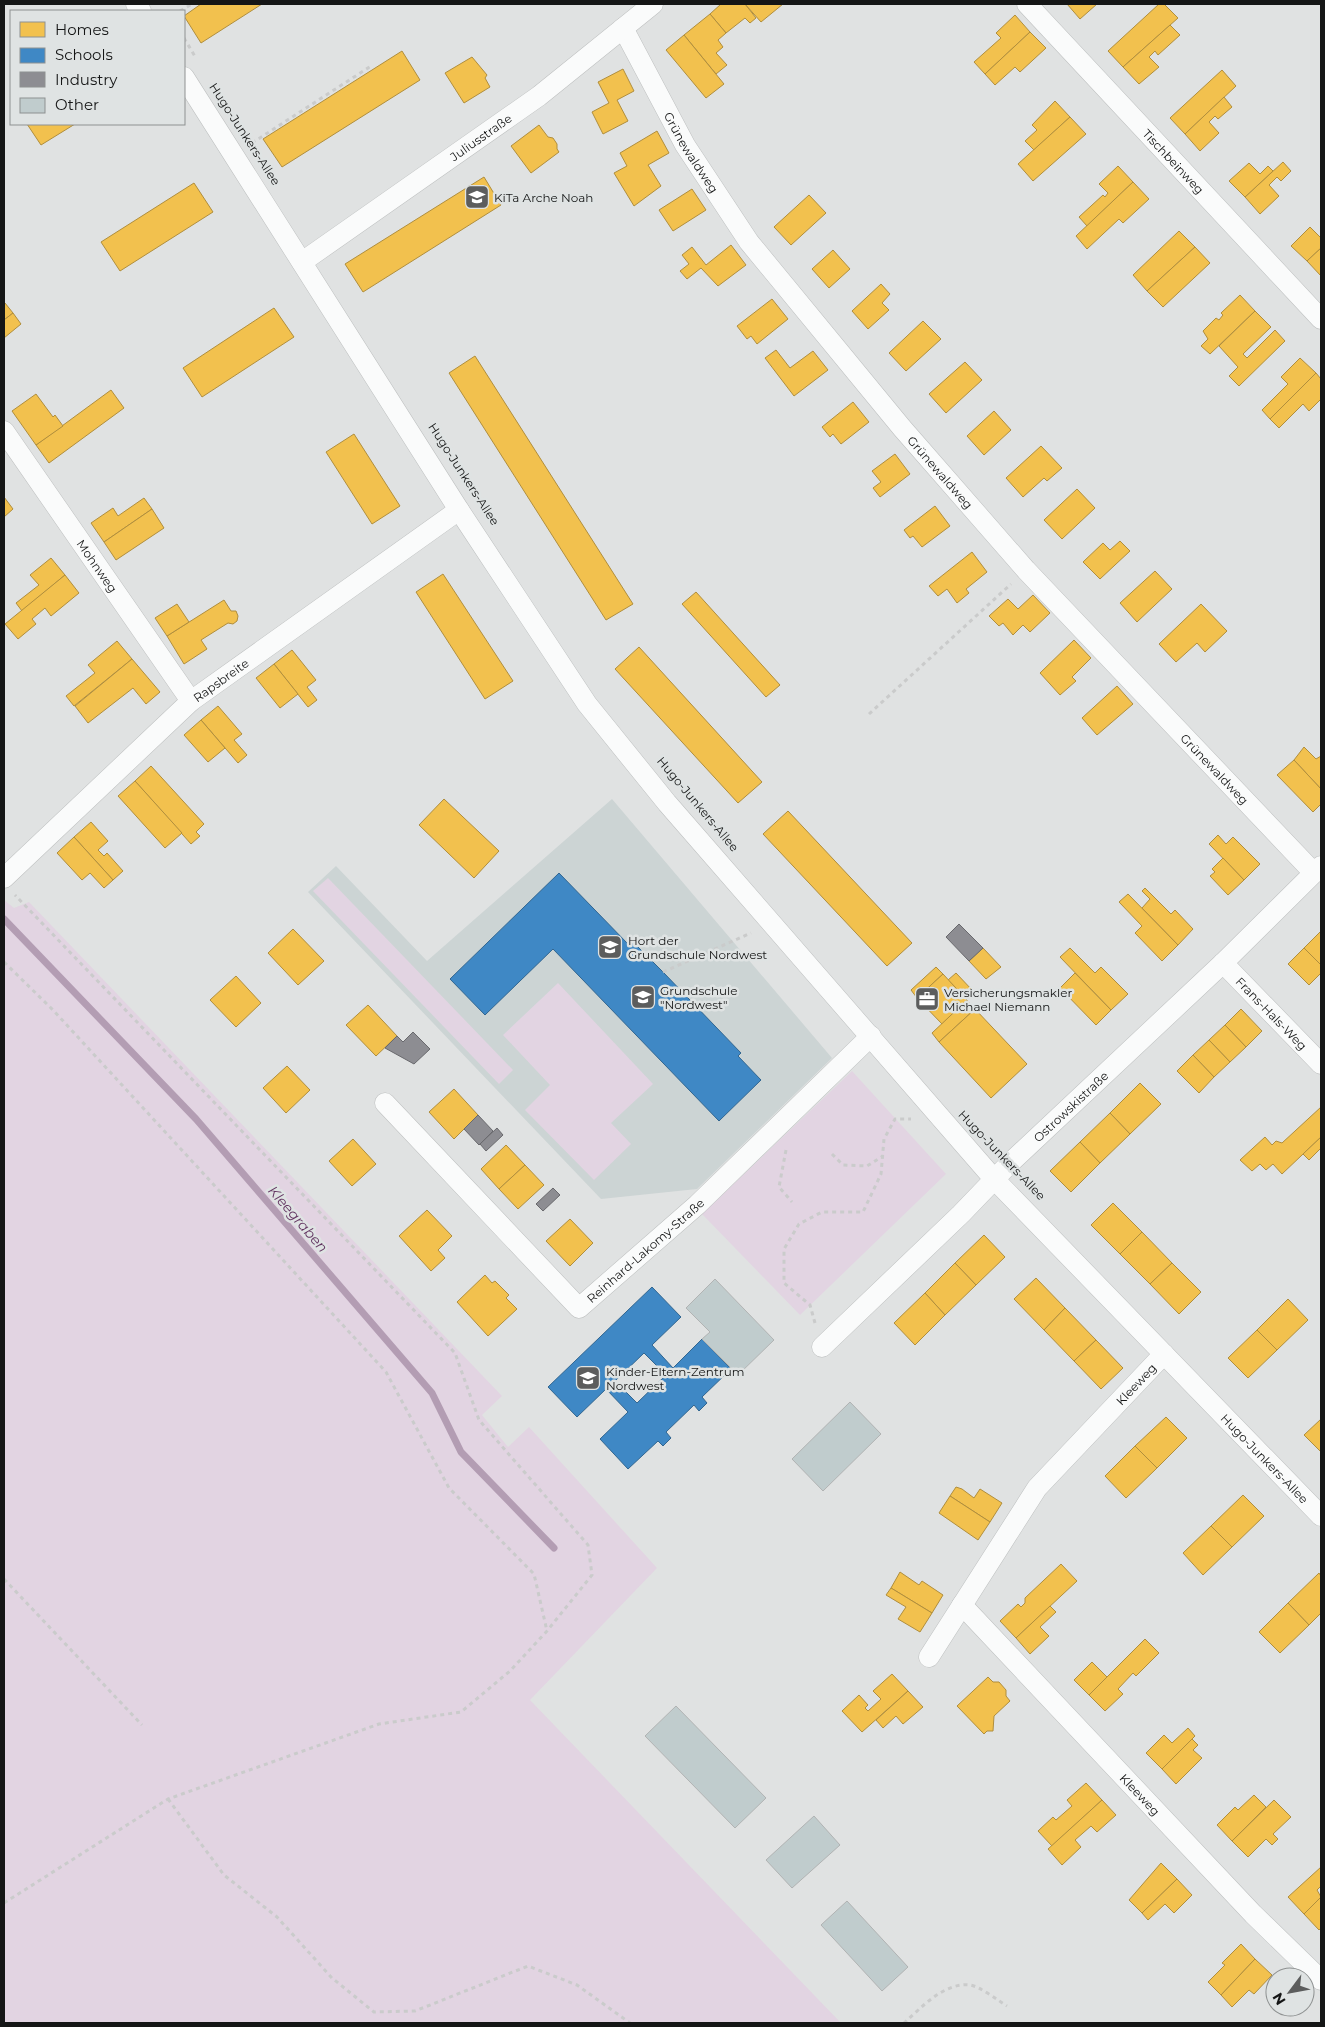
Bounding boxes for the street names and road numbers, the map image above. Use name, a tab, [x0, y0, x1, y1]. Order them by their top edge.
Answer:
street label: Hugo-Junkers-Allee	[206, 80, 284, 188]
street label: Grünewaldweg	[661, 109, 722, 196]
street label: Juliusstraße	[446, 110, 514, 164]
street label: Tischbeinweg	[1140, 126, 1208, 197]
street label: Hugo-Junkers-Allee	[425, 420, 503, 528]
street label: Grünewaldweg	[905, 432, 976, 512]
street label: Mohnweg	[74, 536, 121, 595]
street label: Rapsbreite	[190, 655, 251, 705]
street label: Grünewaldweg	[1178, 730, 1252, 807]
street label: Hugo-Junkers-Allee	[654, 754, 742, 854]
street label: Frans-Hals-Weg	[1233, 974, 1311, 1053]
street label: Ostrowskistraße	[1030, 1068, 1111, 1145]
street label: Hugo-Junkers-Allee	[955, 1107, 1049, 1203]
street label: Reinhard-Lakomy-Straße	[583, 1195, 707, 1306]
street label: Kleeweg	[1112, 1360, 1159, 1408]
street label: Hugo-Junkers-Allee	[1218, 1410, 1312, 1506]
street label: Kleeweg	[1117, 1770, 1164, 1818]

